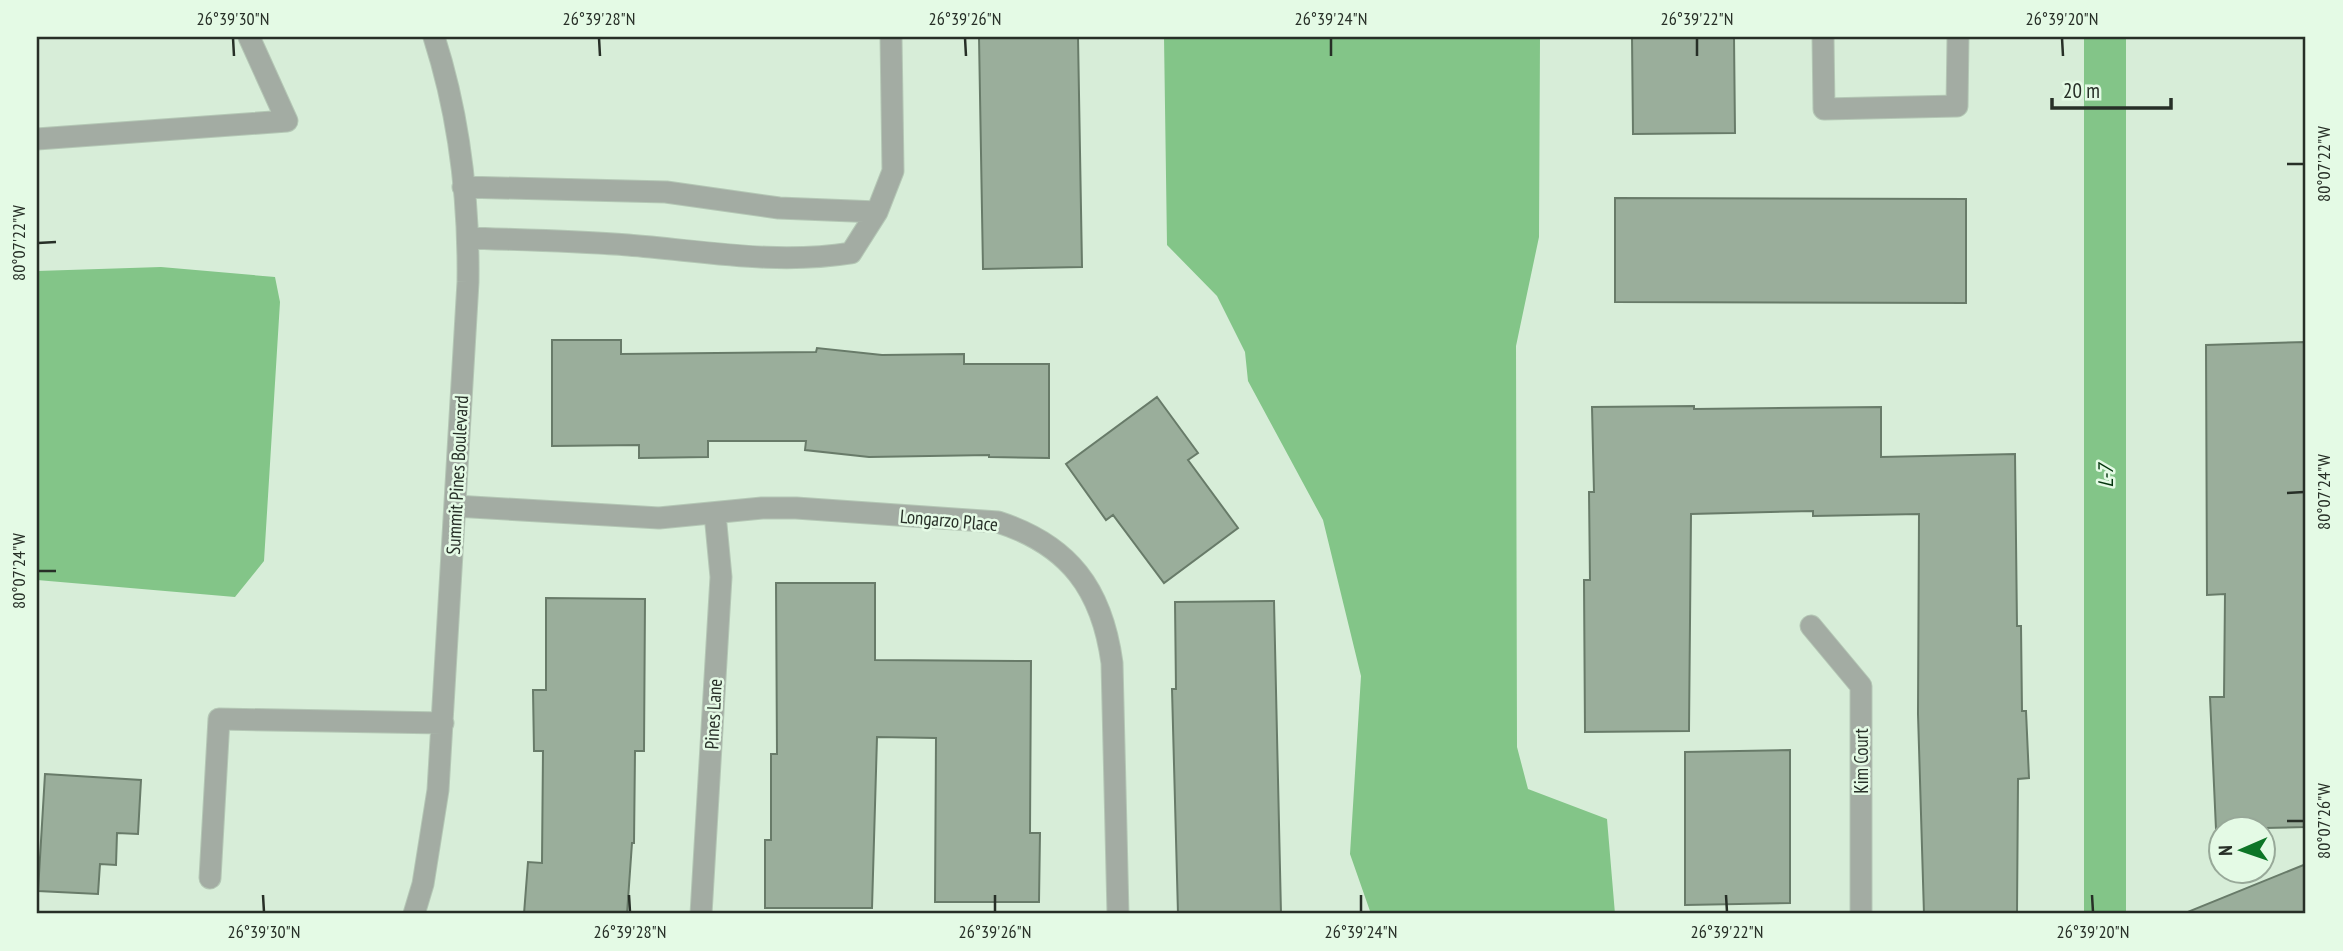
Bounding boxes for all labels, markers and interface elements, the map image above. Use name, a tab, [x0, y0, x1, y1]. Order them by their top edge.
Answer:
text: 26°39'30"N	[197, 7, 269, 30]
text: 26°39'28"N	[563, 7, 635, 30]
text: 26°39'26"N	[929, 7, 1001, 30]
text: 26°39'24"N	[1295, 7, 1367, 30]
text: 26°39'22"N	[1661, 7, 1733, 30]
text: 26°39'20"N	[2026, 7, 2098, 30]
scale bar	[2052, 66, 2172, 110]
text: 20 m	[2063, 77, 2100, 104]
text: 80°07'22"W	[2312, 126, 2335, 202]
text: 80°07'22"W	[7, 205, 30, 281]
street label: Summit Pines Boulevard	[441, 395, 473, 555]
text: 80°07'24"W	[2312, 454, 2335, 530]
water label: L-7	[2092, 461, 2119, 488]
street label: Longarzo Place	[899, 504, 999, 536]
text: 80°07'24"W	[7, 533, 30, 609]
street label: Pines Lane	[699, 678, 727, 750]
street label: Kim Court	[1849, 728, 1873, 794]
text: 80°07'26"W	[2312, 783, 2335, 859]
north arrow	[2206, 814, 2276, 884]
text: N	[2213, 845, 2237, 856]
text: 26°39'30"N	[228, 920, 300, 943]
text: 26°39'28"N	[594, 920, 666, 943]
text: 26°39'26"N	[959, 920, 1031, 943]
text: 26°39'24"N	[1325, 920, 1397, 943]
text: 26°39'22"N	[1691, 920, 1763, 943]
text: 26°39'20"N	[2057, 920, 2129, 943]

